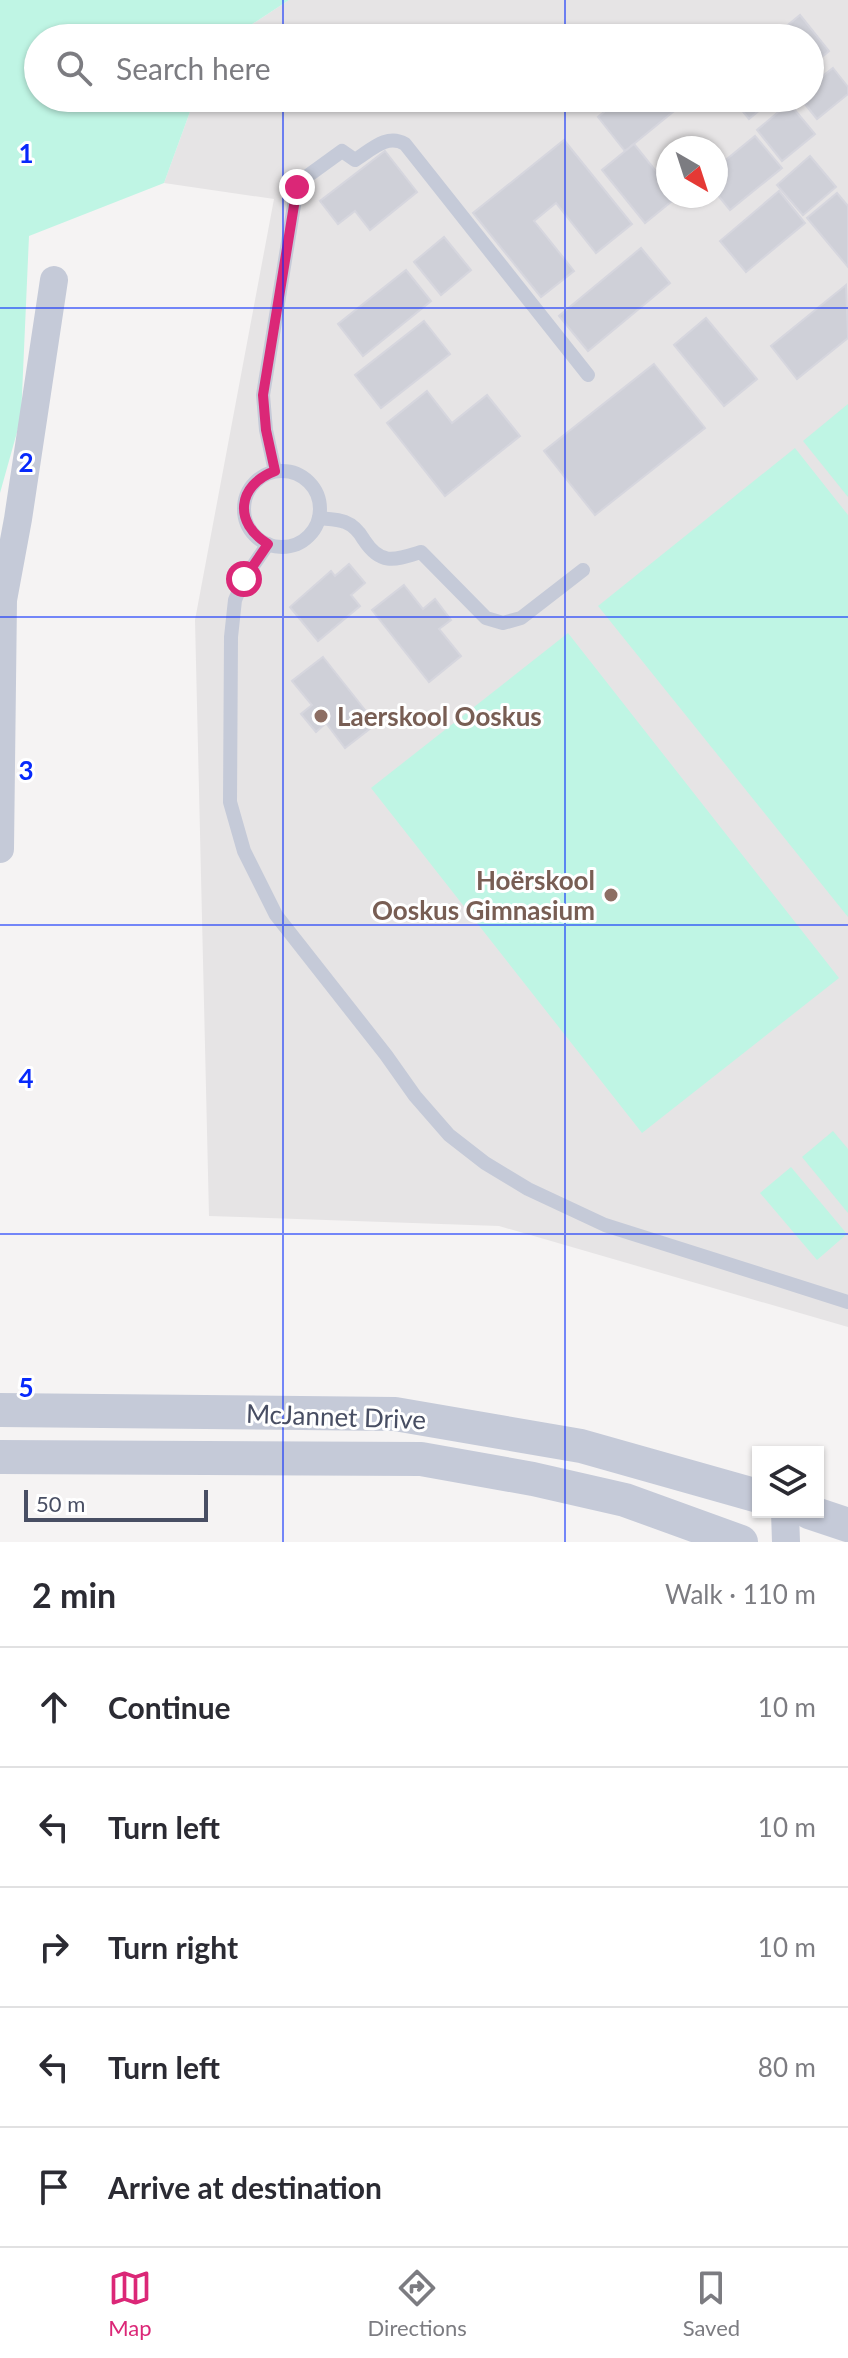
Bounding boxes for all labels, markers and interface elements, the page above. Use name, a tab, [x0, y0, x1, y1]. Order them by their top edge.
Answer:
search box	[24, 24, 824, 112]
icon: search	[52, 46, 96, 90]
text: Search here	[116, 50, 271, 86]
north arrow	[656, 136, 728, 208]
text: 1	[18, 137, 34, 169]
route end	[279, 169, 315, 205]
text: 2	[18, 446, 34, 478]
route start	[226, 561, 262, 597]
place label: Laerskool Ooskus	[337, 700, 542, 732]
marker: Laerskool Ooskus	[312, 707, 330, 725]
text: 3	[18, 754, 34, 786]
place label: Hoërskool Ooskus Gimnasium	[372, 864, 595, 926]
marker: Hoërskool Ooskus Gimnasium	[602, 886, 620, 904]
text: 4	[18, 1062, 34, 1094]
text: 5	[18, 1371, 34, 1403]
street label: McJannet Drive	[245, 1397, 427, 1435]
map controls	[752, 1446, 824, 1518]
button: layers	[752, 1446, 824, 1518]
scale bar	[24, 1486, 208, 1522]
text: 50 m	[36, 1490, 85, 1517]
text: 2 min	[32, 1574, 116, 1615]
text: Walk · 110 m	[665, 1578, 816, 1610]
icon: ahead	[32, 1685, 76, 1729]
text: Continue	[108, 1689, 231, 1725]
text: 10 m	[758, 1691, 816, 1723]
icon: left	[32, 1805, 76, 1849]
text: Turn left	[108, 1809, 220, 1845]
text: 10 m	[758, 1811, 816, 1843]
icon: right	[32, 1925, 76, 1969]
text: Turn right	[108, 1929, 238, 1965]
text: 10 m	[758, 1931, 816, 1963]
icon: left	[32, 2045, 76, 2089]
text: Turn left	[108, 2049, 220, 2085]
text: 80 m	[758, 2051, 816, 2083]
icon: arrive	[32, 2165, 76, 2209]
text: Arrive at destination	[108, 2169, 382, 2205]
tab: Map	[108, 2266, 152, 2341]
tab: Directions	[368, 2266, 467, 2341]
tab: Saved	[683, 2266, 740, 2341]

